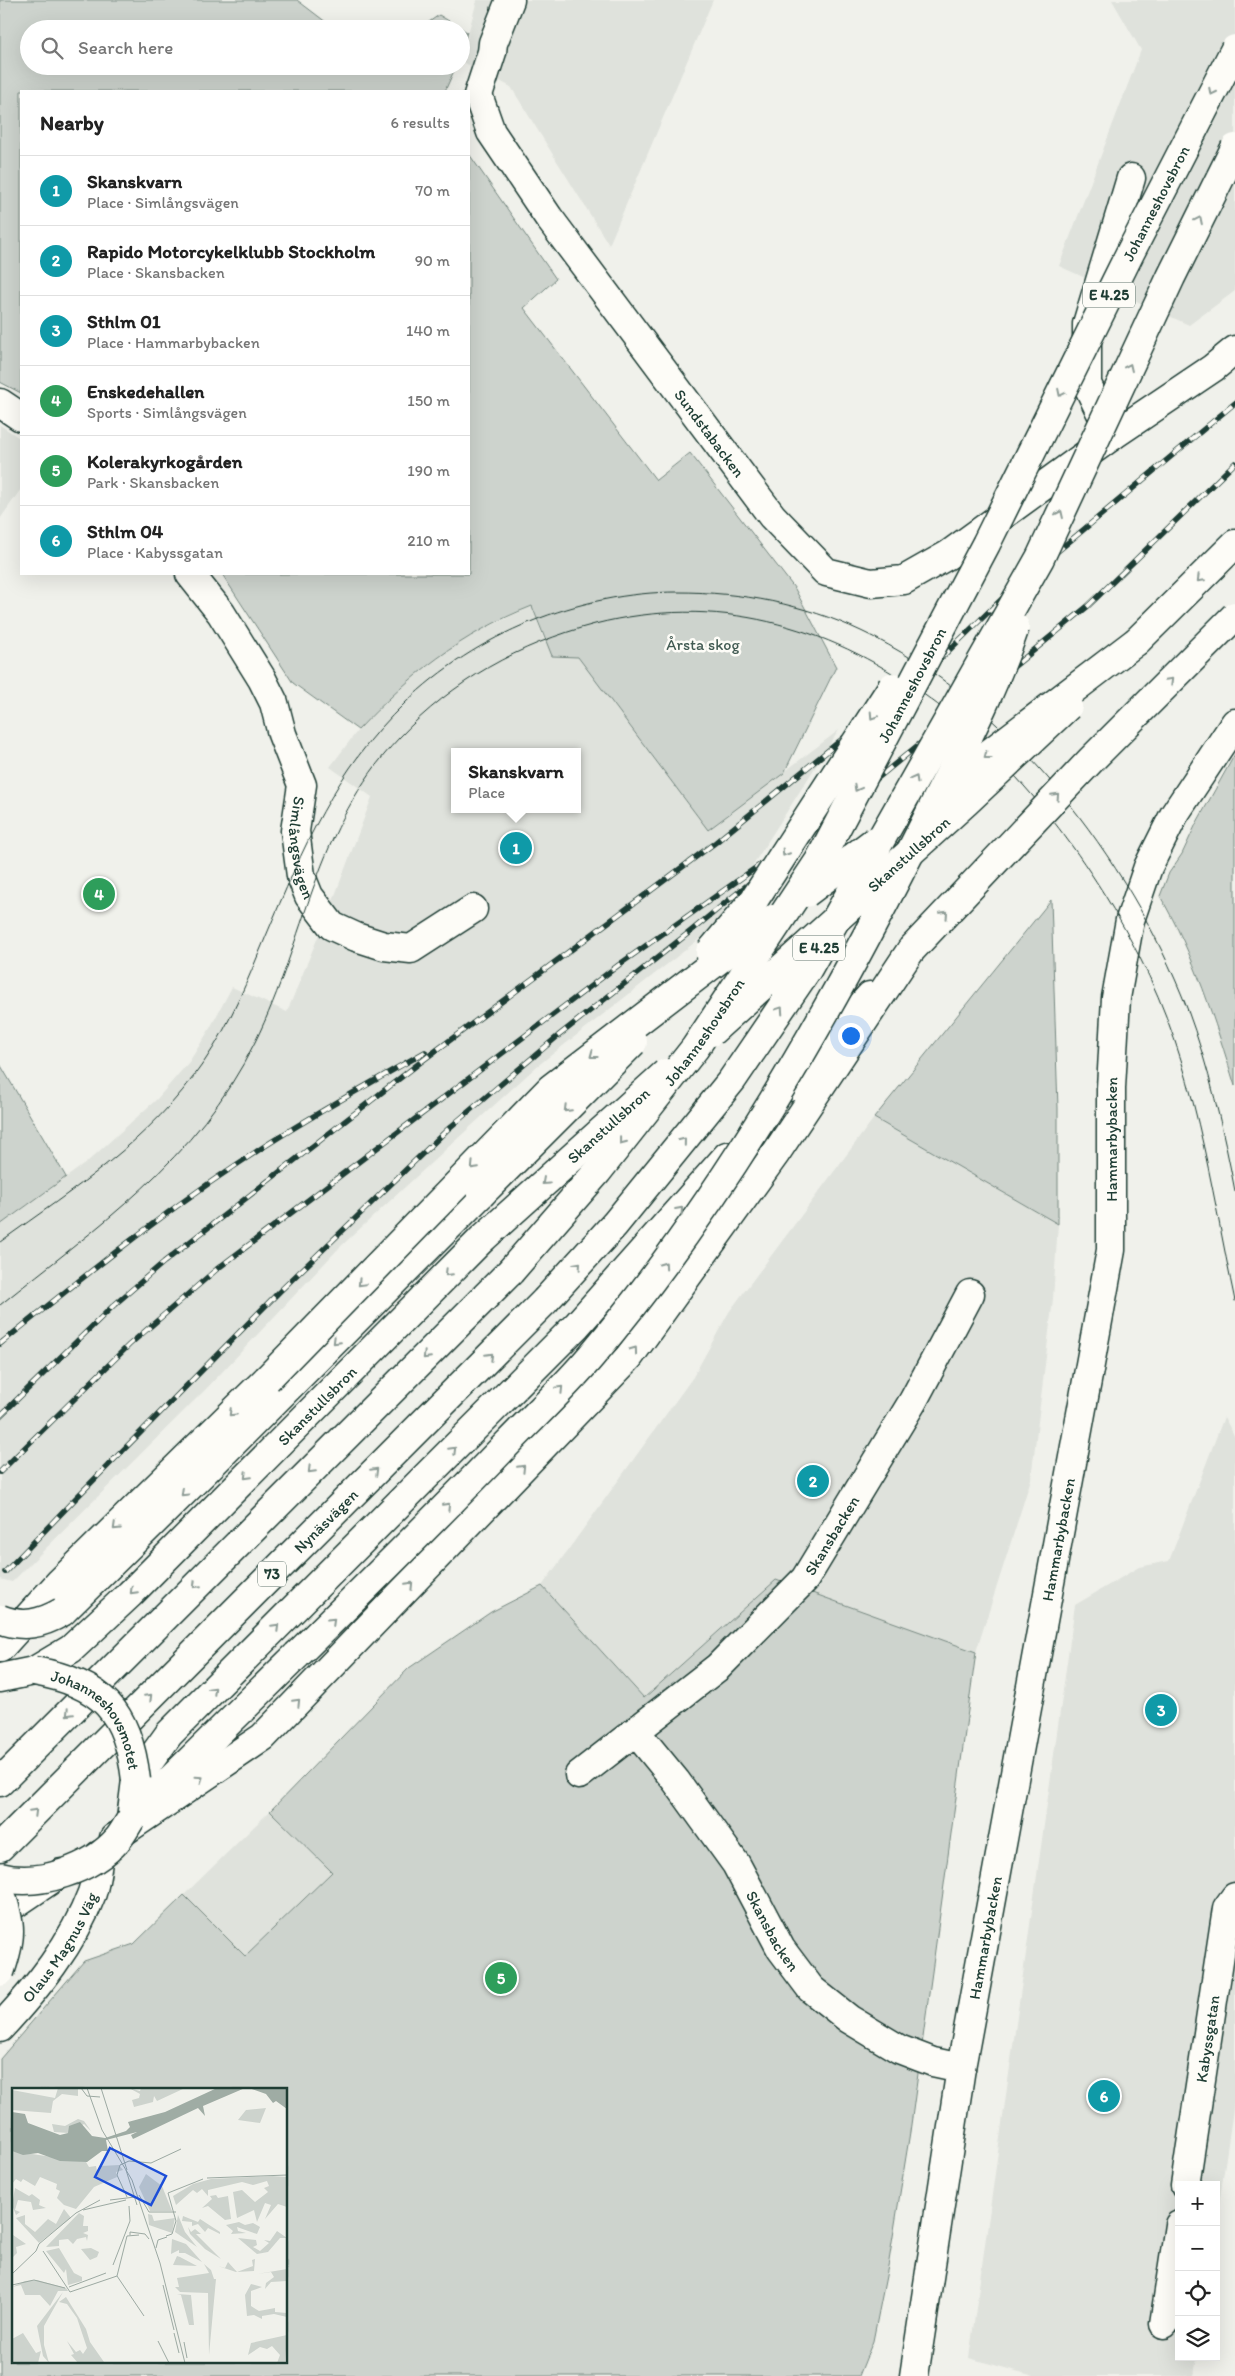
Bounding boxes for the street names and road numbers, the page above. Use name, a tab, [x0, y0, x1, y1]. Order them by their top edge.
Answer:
street label: Johanneshovsbron	[1119, 142, 1194, 264]
road number: E 4.25	[1083, 282, 1135, 308]
street label: Sundstabacken	[670, 386, 749, 481]
street label: Johanneshovsbron	[874, 624, 950, 746]
street label: Simlångsvägen	[285, 795, 318, 902]
street label: Skanstullsbron	[864, 812, 954, 896]
road number: E 4.25	[793, 936, 845, 960]
street label: Johanneshovsbron	[660, 975, 749, 1090]
street label: Hammarbybacken	[1102, 1076, 1122, 1202]
street label: Skanstullsbron	[564, 1084, 654, 1167]
street label: Skanstullsbron	[274, 1362, 361, 1449]
street label: Hammarbybacken	[1038, 1476, 1079, 1603]
street label: Nynäsvägen	[290, 1485, 362, 1557]
street label: Skansbacken	[801, 1492, 863, 1579]
road number: 73	[258, 1562, 286, 1586]
street label: Johanneshovsmotet	[49, 1666, 144, 1771]
street label: Hammarbybacken	[965, 1875, 1006, 2001]
street label: Skansbacken	[742, 1888, 803, 1975]
street label: Olaus Magnus Väg	[18, 1889, 102, 2006]
street label: Kabyssgatan	[1192, 1994, 1224, 2084]

